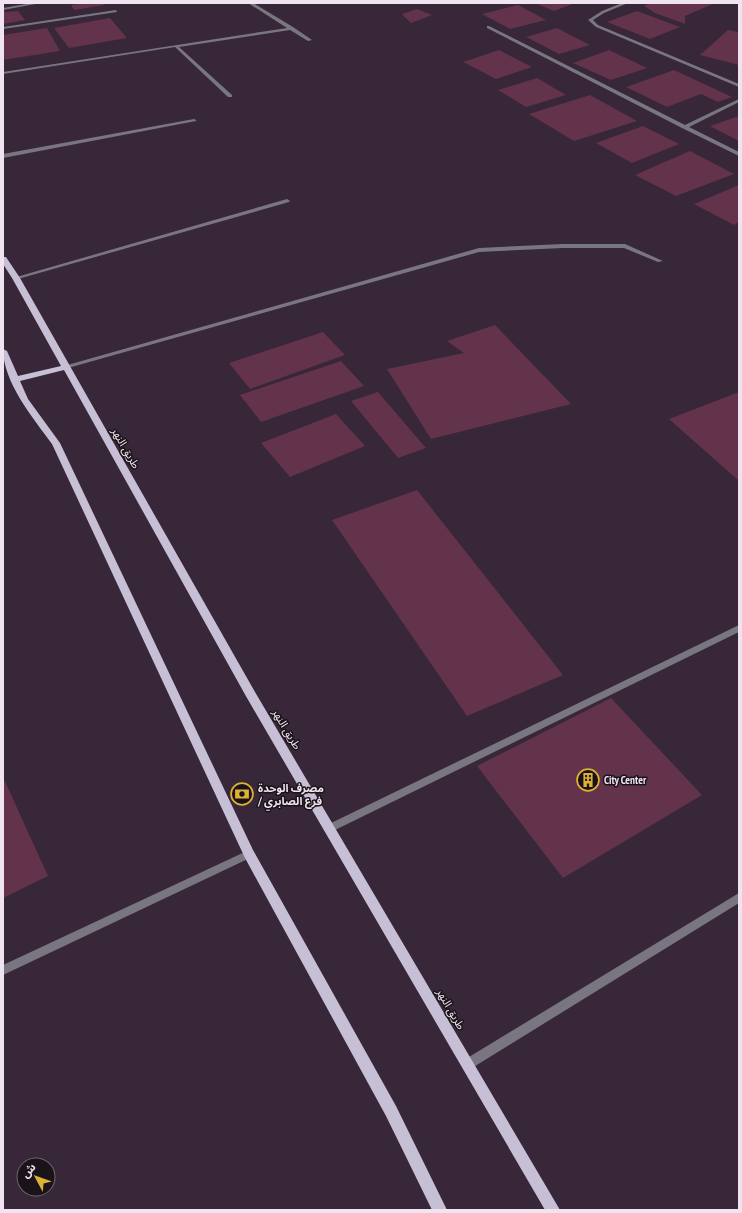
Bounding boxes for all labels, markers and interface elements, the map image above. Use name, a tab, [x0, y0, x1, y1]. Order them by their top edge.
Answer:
street label: طريق النهر	[108, 424, 143, 471]
street label: طريق النهر	[269, 705, 305, 752]
building icon: City Center	[575, 767, 601, 793]
place label: City Center	[604, 773, 647, 787]
bank icon: مصرف الوحدة / فرع الصابري	[229, 781, 255, 807]
place label: مصرف الوحدة / فرع الصابري	[257, 781, 324, 811]
street label: طريق النهر	[433, 985, 468, 1032]
north arrow	[16, 1157, 56, 1197]
text: ش	[18, 1160, 39, 1181]

